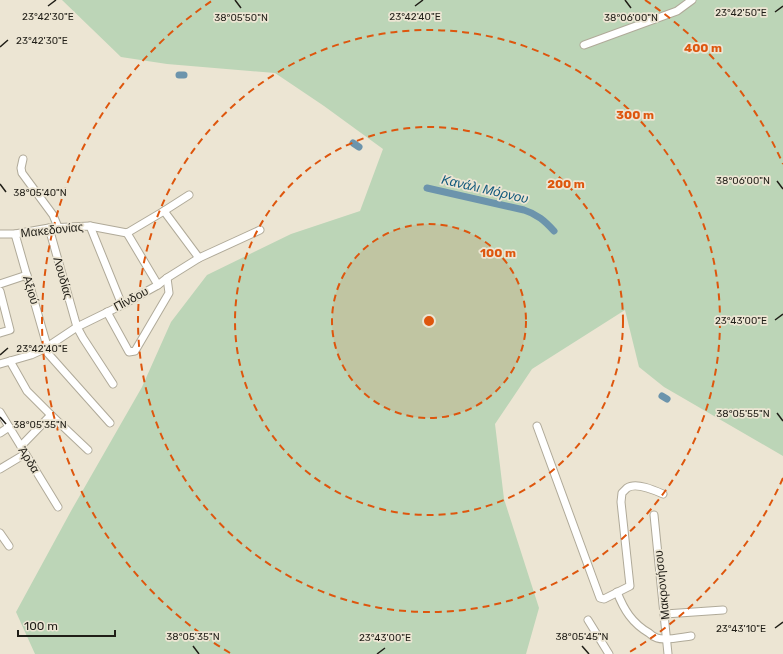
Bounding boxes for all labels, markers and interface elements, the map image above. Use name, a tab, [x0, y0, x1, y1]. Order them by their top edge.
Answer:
text: 23°42'50"E	[715, 7, 767, 19]
text: 23°42'30"E	[22, 11, 74, 23]
text: 23°42'40"E	[389, 11, 441, 23]
text: 38°05'50"N	[214, 12, 268, 24]
text: 38°06'00"N	[604, 12, 658, 24]
text: 23°42'30"E	[16, 35, 68, 47]
text: 400 m	[684, 41, 722, 55]
text: 300 m	[616, 108, 654, 122]
water label: Κανάλι Μόρνου	[440, 172, 530, 206]
text: 38°06'00"N	[716, 175, 770, 187]
text: 200 m	[547, 177, 585, 191]
text: 38°05'40"N	[13, 187, 67, 199]
street label: Μακεδονίας	[20, 220, 84, 240]
text: 100 m	[480, 246, 516, 260]
street label: Λουδίας	[50, 255, 76, 301]
street label: Αξιού	[20, 274, 42, 306]
street label: Πίνδου	[111, 284, 151, 314]
centre of rings	[422, 314, 436, 328]
text: 23°43'00"E	[715, 315, 767, 327]
text: 23°42'40"E	[16, 343, 68, 355]
text: 38°05'55"N	[716, 408, 770, 420]
text: 38°05'35"N	[13, 419, 67, 431]
street label: Άρδα	[16, 444, 43, 476]
street label: Μακρονήσου	[651, 550, 673, 620]
scale bar	[18, 612, 115, 638]
text: 100 m	[24, 619, 58, 633]
text: 23°43'10"E	[716, 623, 766, 635]
text: 38°05'35"N	[166, 631, 220, 643]
text: 38°05'45"N	[555, 631, 609, 643]
text: 23°43'00"E	[359, 632, 411, 644]

